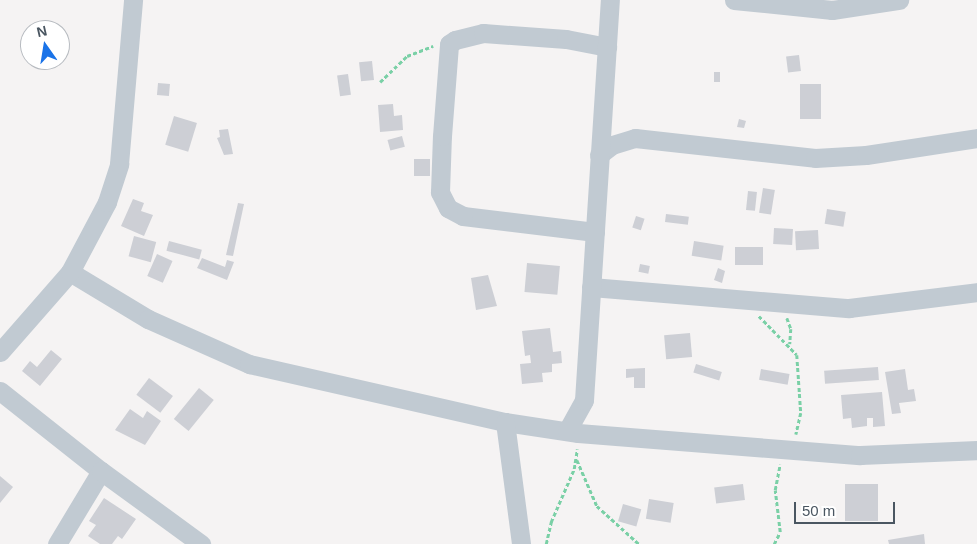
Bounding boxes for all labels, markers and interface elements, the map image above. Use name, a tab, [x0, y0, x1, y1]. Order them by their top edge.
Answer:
north arrow	[20, 20, 70, 70]
text: N	[35, 22, 49, 40]
scale bar	[797, 492, 898, 524]
text: 50 m	[802, 502, 835, 519]

